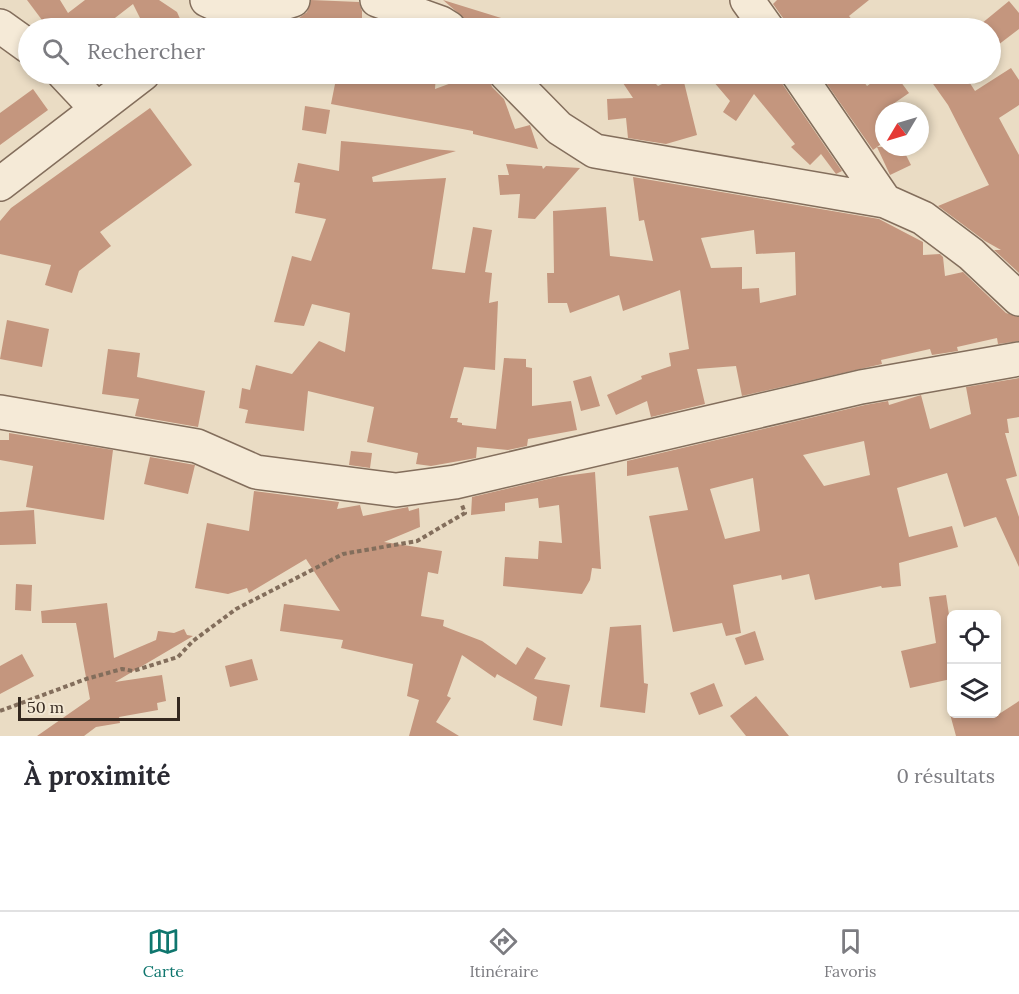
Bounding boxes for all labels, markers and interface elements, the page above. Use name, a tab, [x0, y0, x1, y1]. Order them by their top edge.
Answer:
search box	[18, 18, 1001, 84]
icon: search	[39, 35, 72, 68]
text: Rechercher	[87, 37, 205, 65]
north arrow	[875, 102, 929, 156]
map controls	[947, 610, 1001, 718]
button: locate	[947, 610, 1001, 664]
button: layers	[947, 664, 1001, 718]
scale bar	[18, 694, 180, 722]
text: 50 m	[27, 697, 64, 717]
text: À proximité	[24, 759, 170, 792]
text: 0 résultats	[896, 763, 995, 788]
tab: Carte	[143, 925, 184, 981]
tab: Itinéraire	[469, 925, 539, 981]
tab: Favoris	[824, 925, 876, 981]

